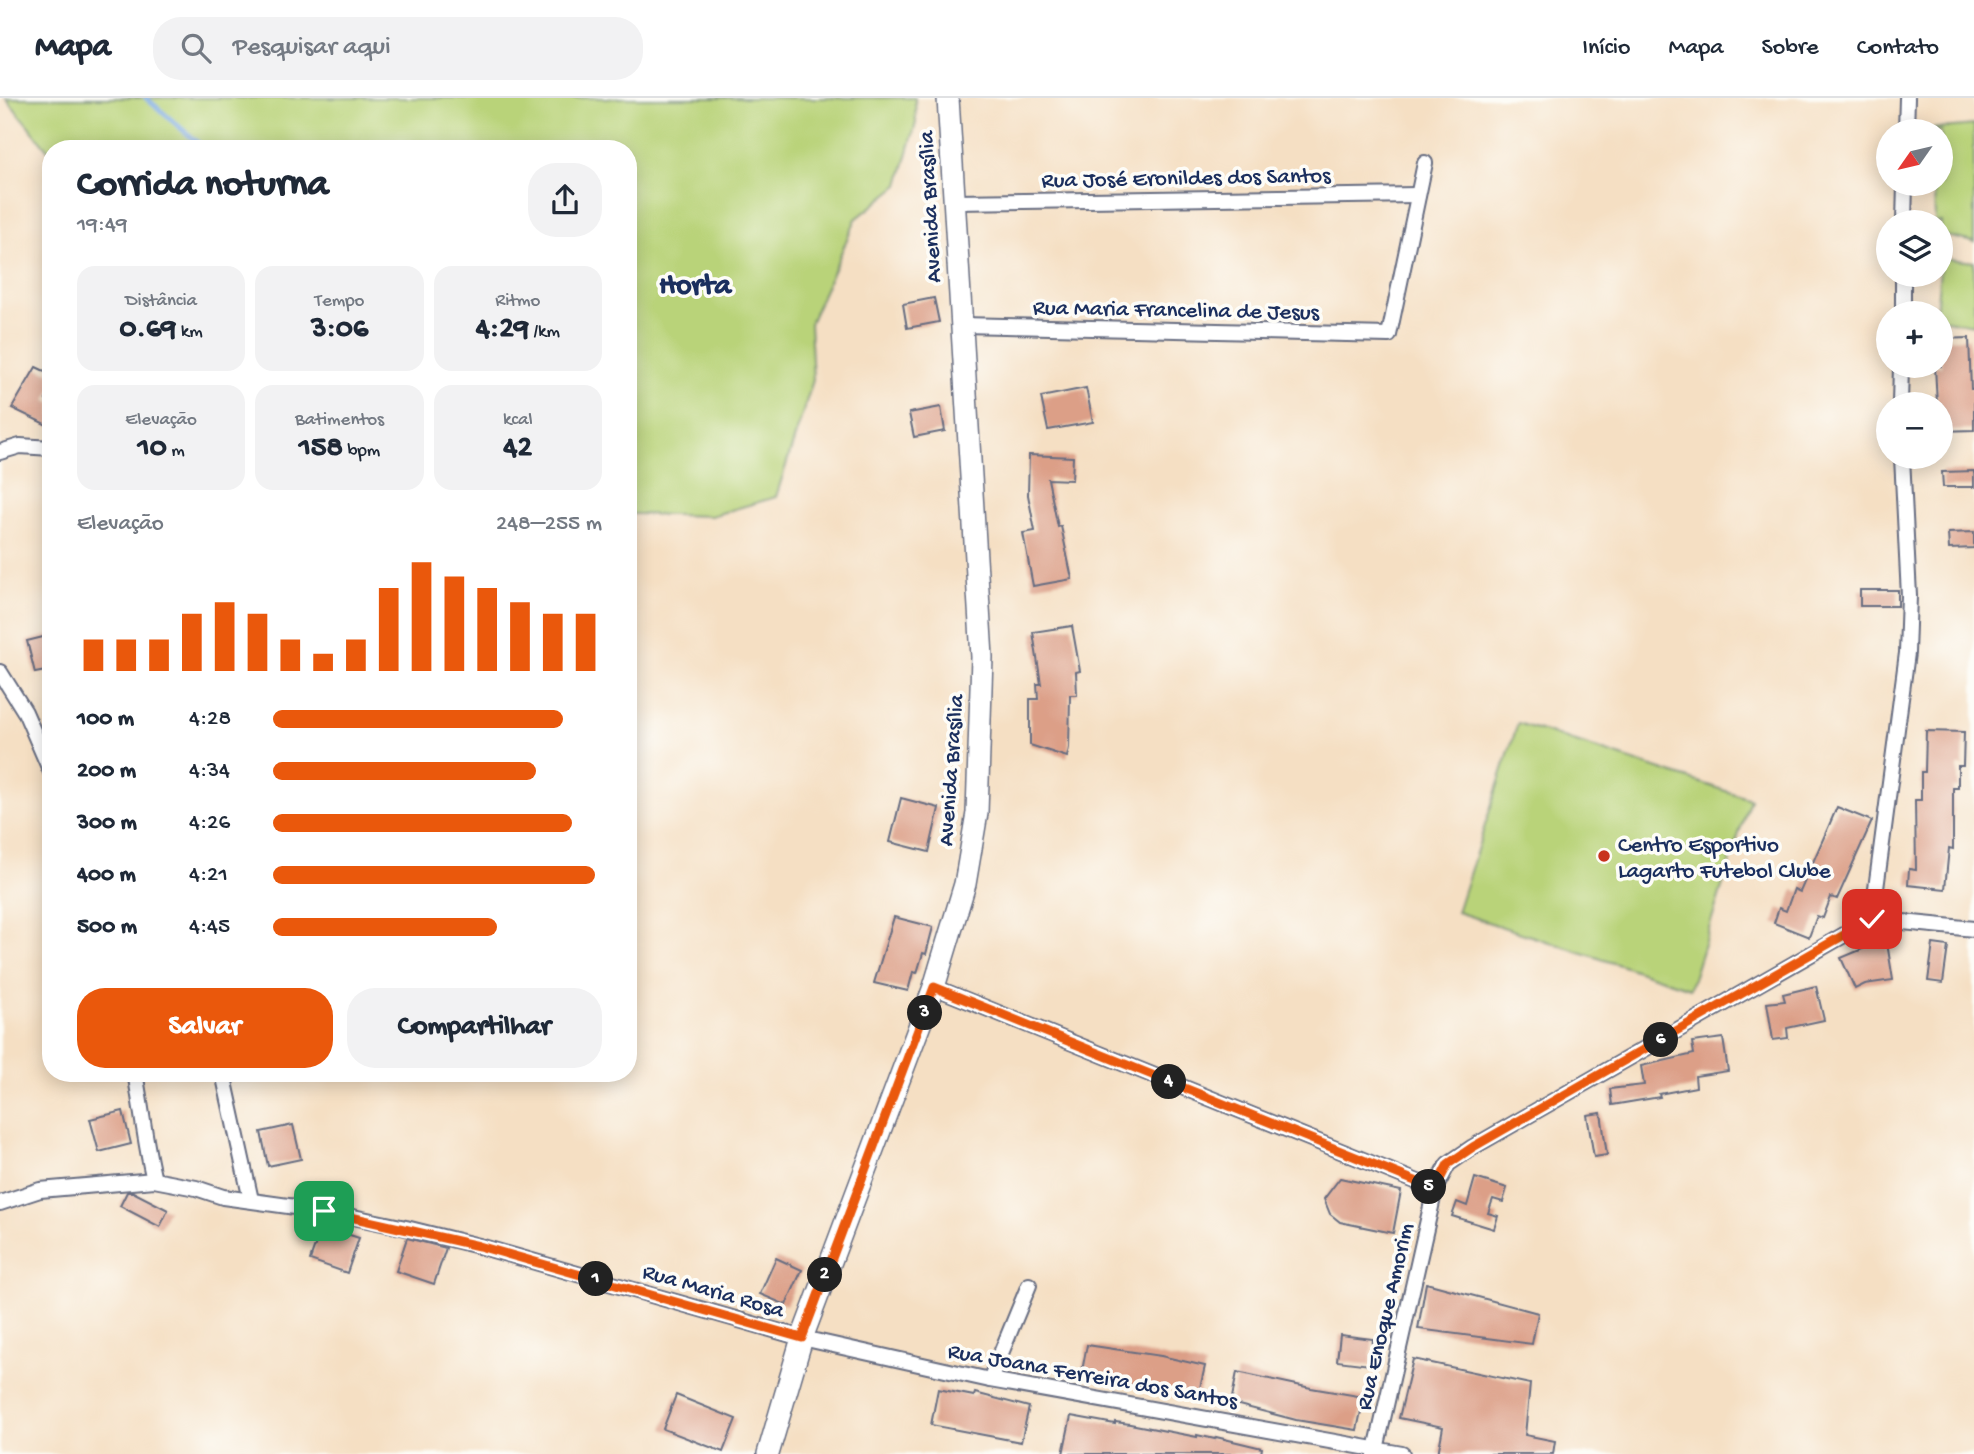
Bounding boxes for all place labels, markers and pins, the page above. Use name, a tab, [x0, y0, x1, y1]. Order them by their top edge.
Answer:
place label: Centro Esportivo Lagarto Futebol Clube	[1618, 833, 1832, 886]
marker: Centro Esportivo Lagarto Futebol Clube	[1596, 848, 1612, 864]
pin	[1842, 889, 1902, 949]
pin: 3	[908, 996, 942, 1030]
pin: 6	[1644, 1023, 1678, 1058]
pin: 4	[1152, 1065, 1186, 1100]
pin: 5	[1412, 1170, 1446, 1204]
pin	[294, 1181, 354, 1241]
pin: 2	[808, 1258, 842, 1292]
pin: 1	[578, 1262, 614, 1296]

